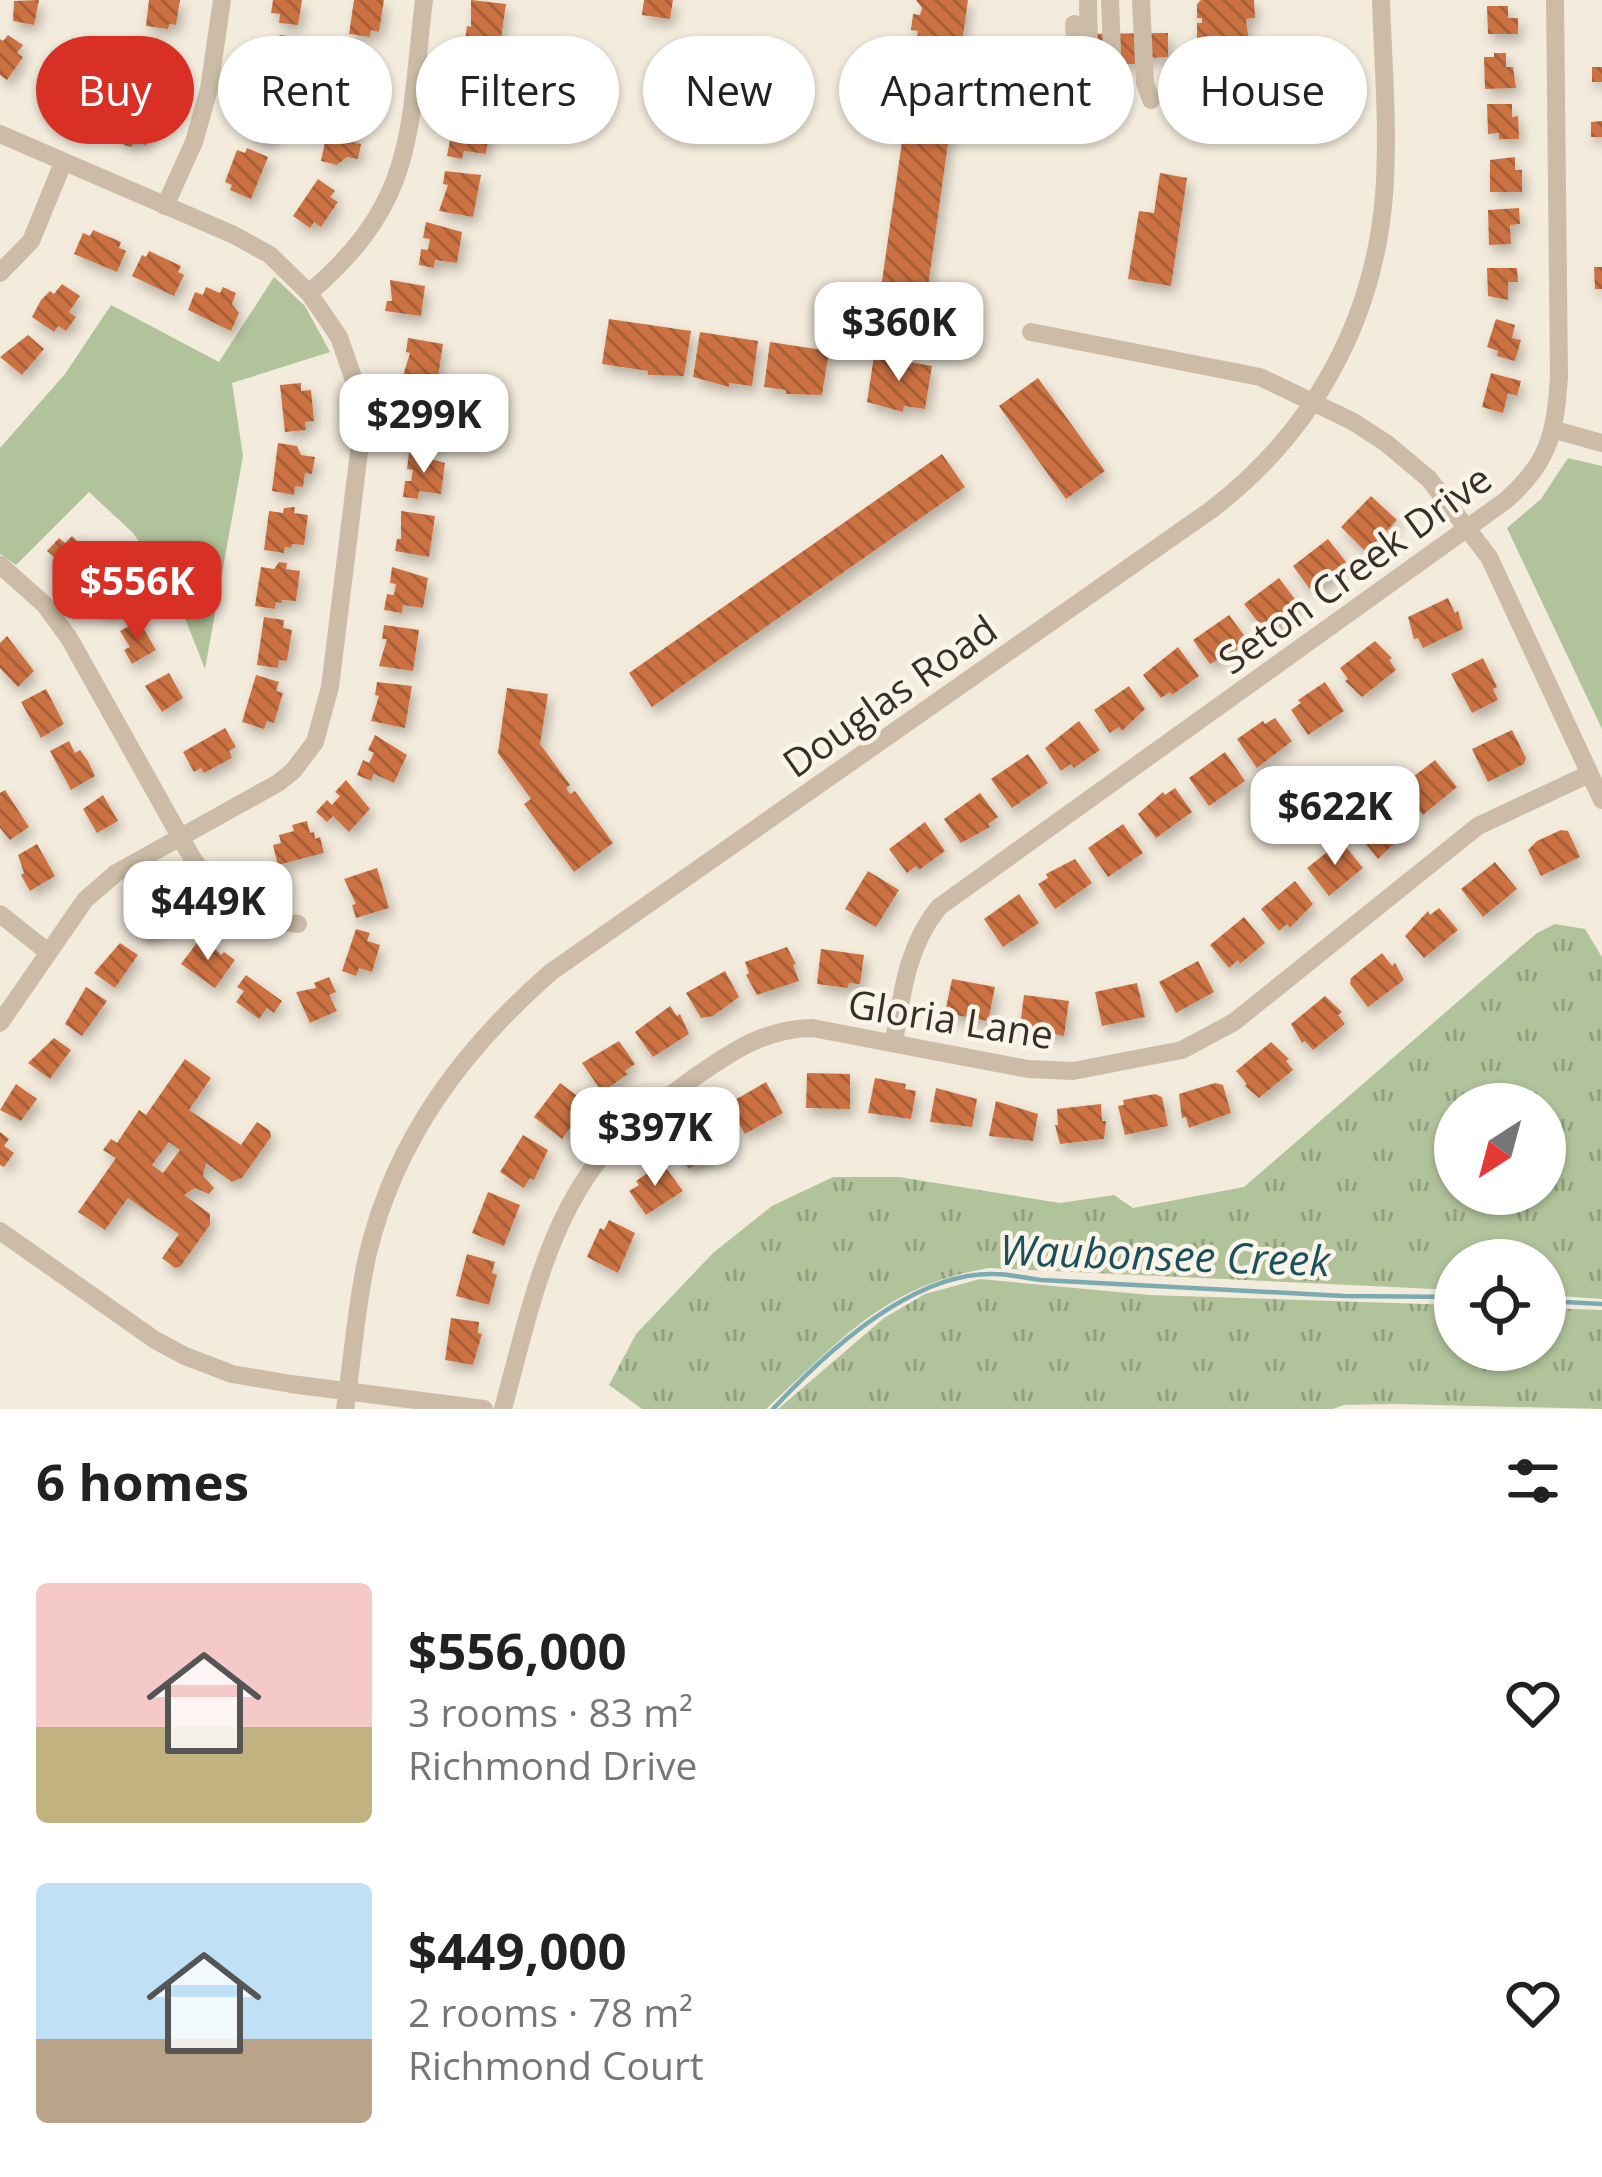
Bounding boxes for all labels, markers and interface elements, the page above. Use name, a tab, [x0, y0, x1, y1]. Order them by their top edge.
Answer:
chip: Buy	[36, 36, 194, 144]
chip: Rent	[218, 36, 392, 144]
chip: Filters	[416, 36, 619, 144]
chip: New	[643, 36, 815, 144]
chip: Apartment	[839, 36, 1134, 144]
chip: House	[1158, 36, 1367, 144]
pin: $360K	[815, 282, 983, 384]
text: $360K	[841, 294, 957, 347]
pin: $299K	[340, 374, 508, 476]
text: $299K	[366, 386, 482, 439]
street label: Seton Creek Drive	[1207, 451, 1501, 685]
pin: $556K	[53, 541, 221, 643]
text: $556K	[79, 553, 195, 606]
street label: Douglas Road	[771, 602, 1007, 788]
pin: $622K	[1251, 766, 1419, 868]
text: $622K	[1277, 778, 1393, 831]
pin: $449K	[124, 861, 292, 963]
text: $449K	[150, 873, 266, 926]
street label: Gloria Lane	[845, 976, 1057, 1060]
north arrow	[1434, 1083, 1566, 1215]
map controls	[1434, 1083, 1566, 1371]
pin: $397K	[571, 1087, 739, 1189]
text: $397K	[597, 1099, 713, 1152]
water label: Waubonsee Creek	[999, 1220, 1333, 1288]
button: locate	[1434, 1239, 1566, 1371]
text: 6 homes	[36, 1446, 249, 1516]
icon: filters	[1500, 1448, 1566, 1514]
text: $556,000	[408, 1615, 627, 1685]
icon: home	[132, 1631, 276, 1775]
icon: heart	[1500, 1670, 1566, 1736]
text: 3 rooms · 83 m²	[408, 1685, 693, 1738]
text: Richmond Drive	[408, 1738, 697, 1791]
text: $449,000	[408, 1915, 627, 1985]
icon: home	[132, 1931, 276, 2075]
icon: heart	[1500, 1970, 1566, 2036]
text: 2 rooms · 78 m²	[408, 1985, 693, 2038]
text: Richmond Court	[408, 2038, 704, 2091]

